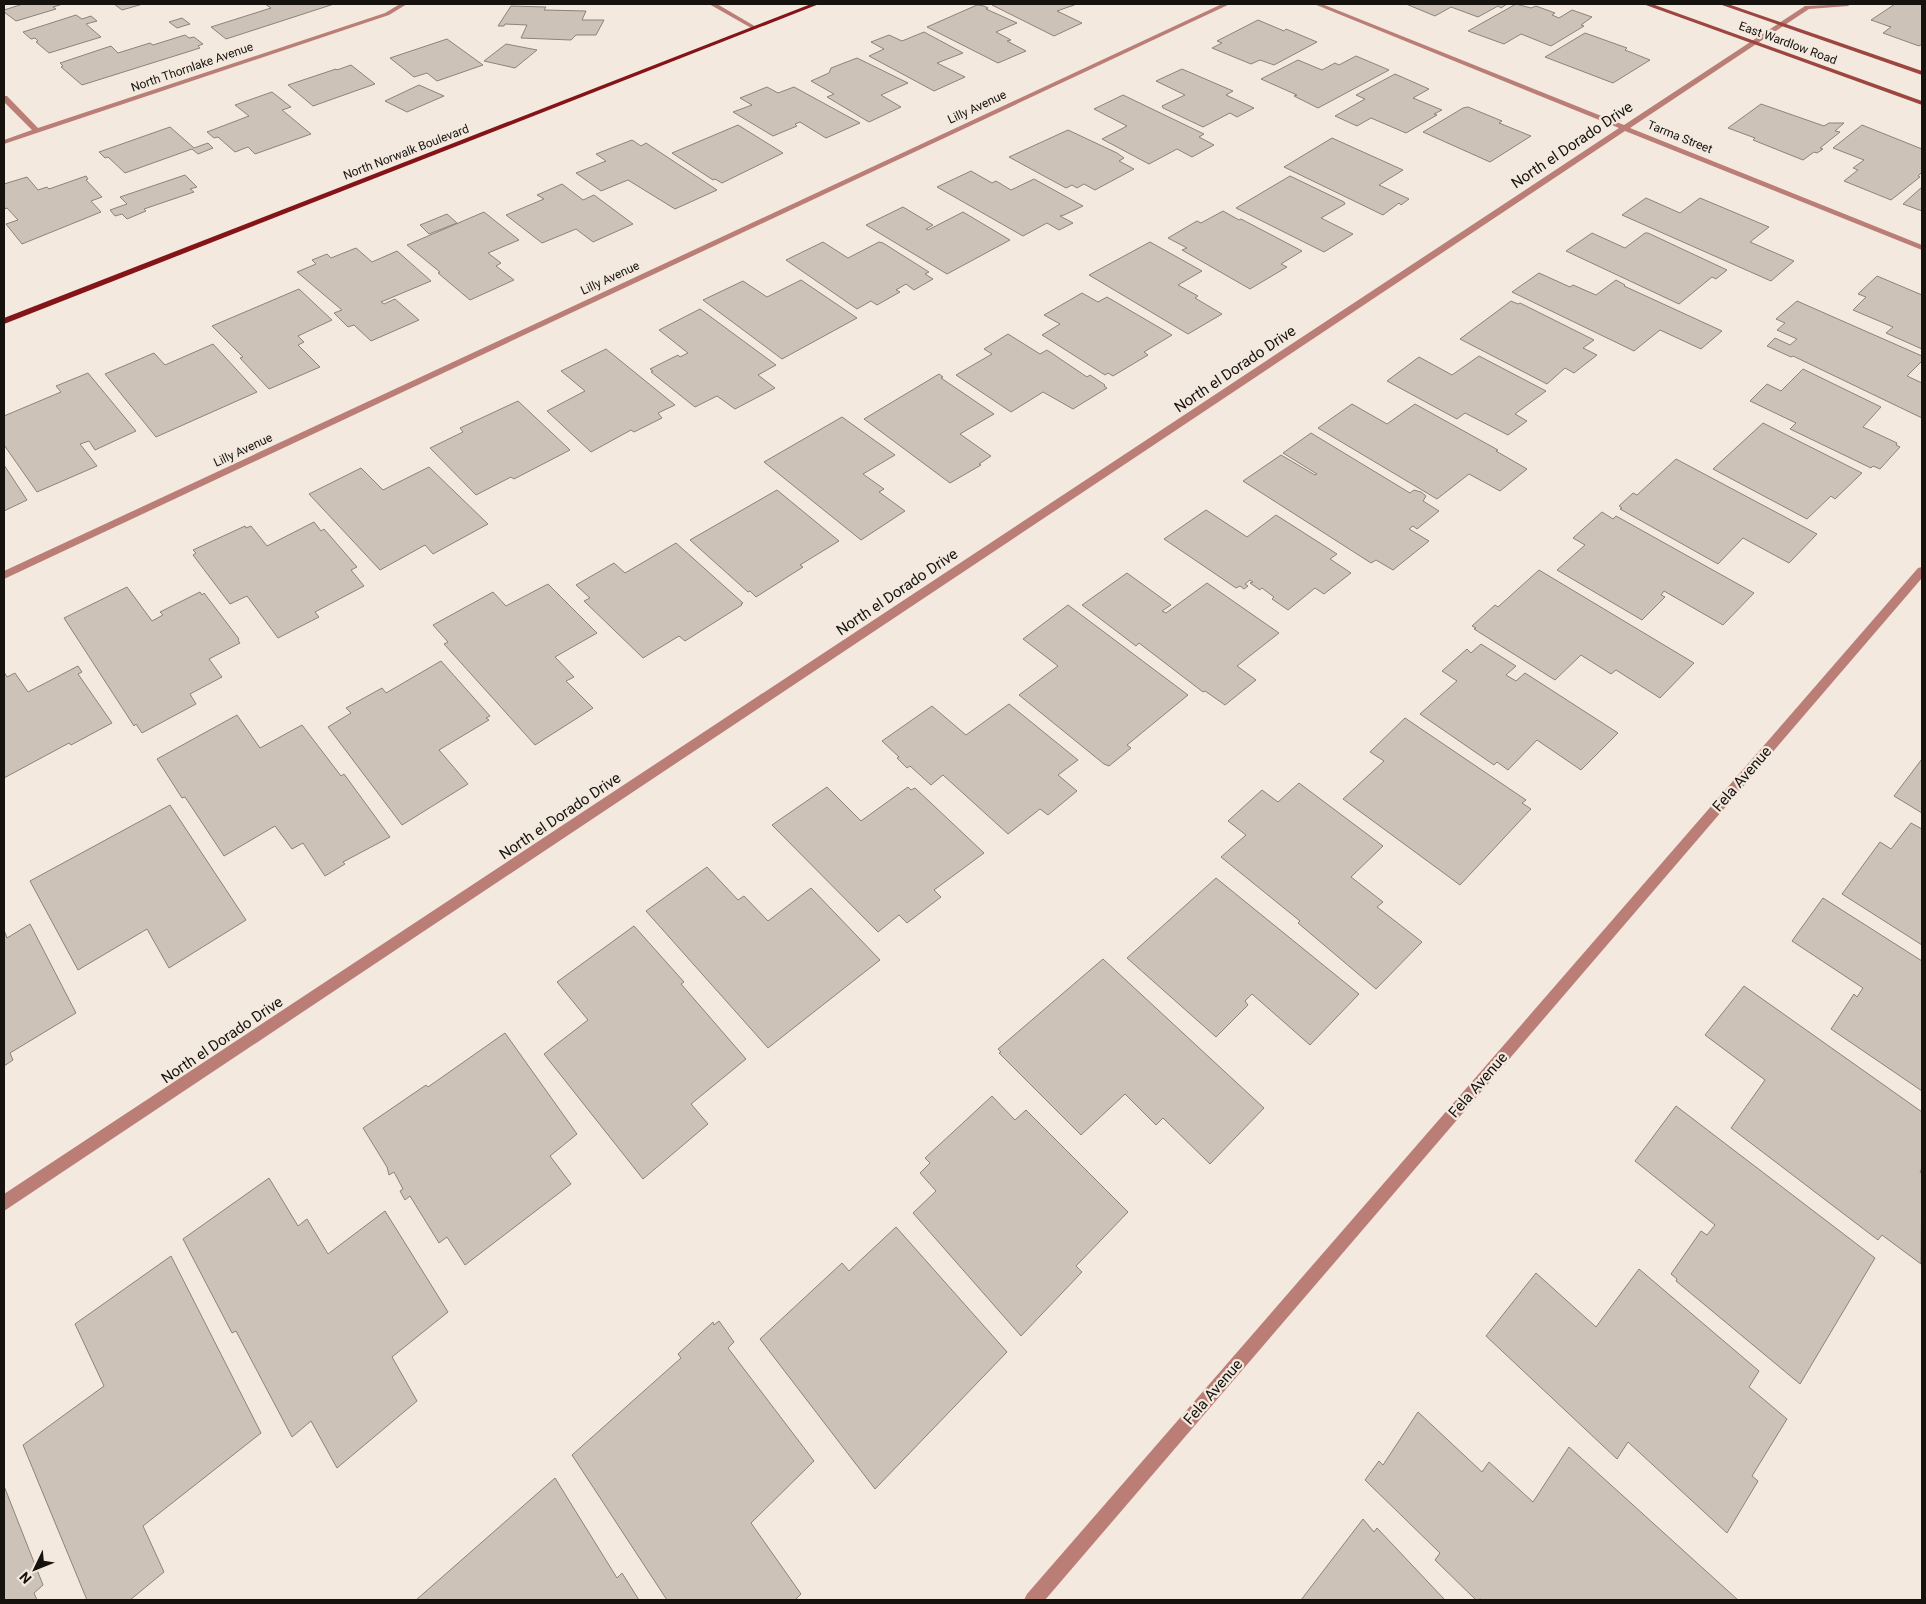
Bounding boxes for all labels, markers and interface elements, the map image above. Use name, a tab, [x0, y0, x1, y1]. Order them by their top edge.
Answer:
street label: East Wardlow Road	[1737, 19, 1839, 67]
street label: North Thornlake Avenue	[129, 39, 255, 95]
street label: Lilly Avenue	[945, 87, 1009, 127]
street label: North el Dorado Drive	[1508, 98, 1636, 192]
street label: Tarma Street	[1645, 118, 1715, 156]
street label: North Norwalk Boulevard	[341, 122, 471, 182]
street label: Lilly Avenue	[578, 258, 642, 298]
street label: North el Dorado Drive	[1171, 322, 1299, 416]
street label: Lilly Avenue	[211, 430, 275, 470]
street label: North el Dorado Drive	[833, 545, 961, 639]
street label: Fela Avenue	[1709, 743, 1775, 815]
street label: North el Dorado Drive	[496, 769, 624, 863]
street label: North el Dorado Drive	[158, 993, 286, 1087]
street label: Fela Avenue	[1445, 1049, 1511, 1121]
street label: Fela Avenue	[1180, 1356, 1246, 1428]
north arrow	[10, 1544, 60, 1594]
text: N	[16, 1569, 35, 1587]

